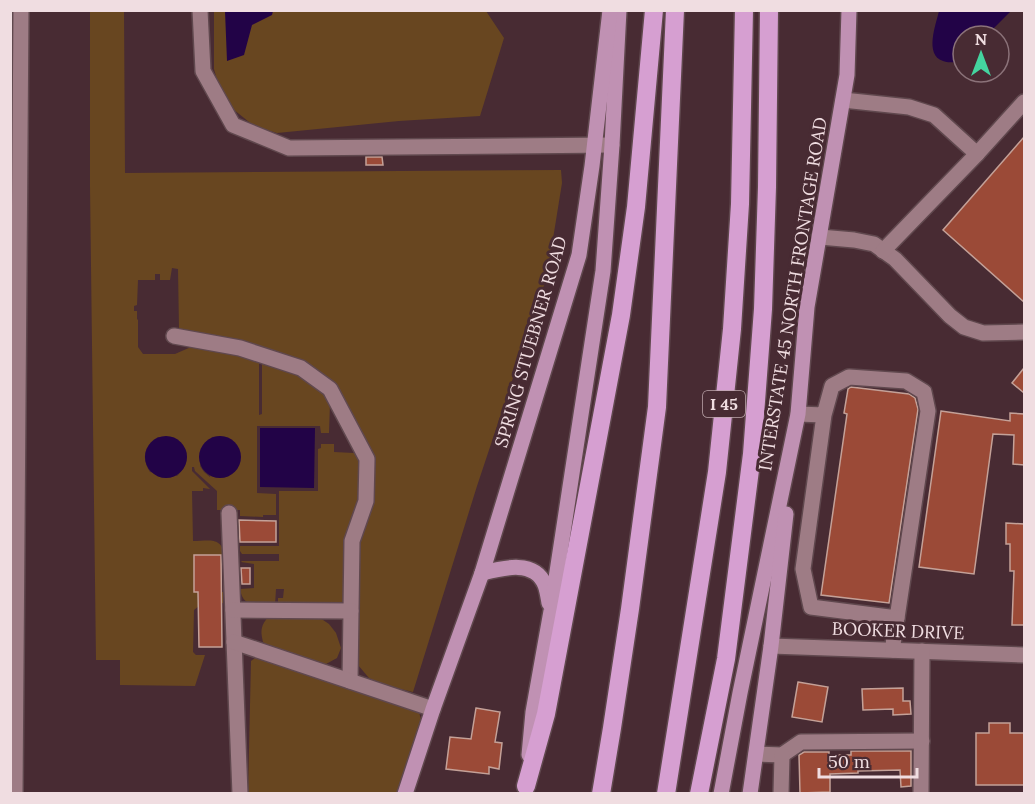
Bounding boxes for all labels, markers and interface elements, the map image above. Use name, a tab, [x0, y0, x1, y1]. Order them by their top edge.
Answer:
north arrow	[951, 24, 1011, 84]
text: N	[975, 29, 987, 49]
street label: INTERSTATE 45 NORTH FRONTAGE ROAD	[753, 115, 832, 472]
street label: SPRING STUEBNER ROAD	[489, 233, 572, 450]
road number: I 45	[703, 391, 745, 417]
street label: BOOKER DRIVE	[831, 617, 965, 644]
scale bar	[819, 741, 916, 779]
text: 50 m	[828, 750, 870, 773]

